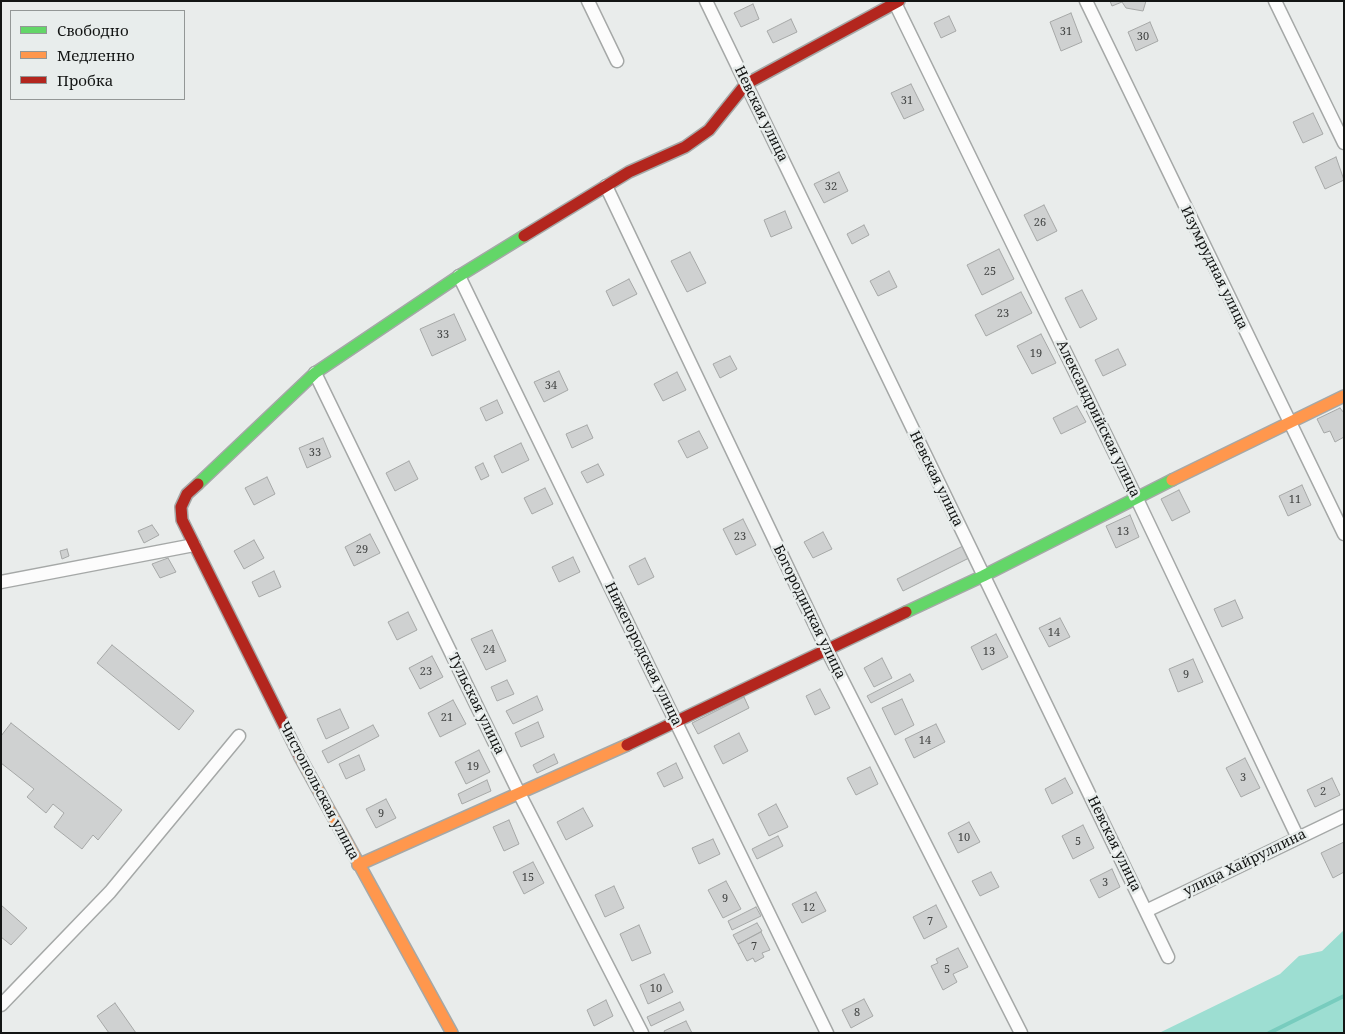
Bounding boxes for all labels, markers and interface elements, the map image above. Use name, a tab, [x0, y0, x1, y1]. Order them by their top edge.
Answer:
legend	[10, 10, 185, 100]
text: Свободно	[57, 20, 129, 40]
house number: 31	[1060, 25, 1072, 39]
house number: 30	[1137, 30, 1149, 44]
text: Медленно	[57, 45, 135, 65]
street label: Невская улица	[731, 63, 791, 165]
text: Пробка	[57, 70, 113, 90]
house number: 31	[901, 94, 913, 108]
house number: 32	[825, 180, 837, 194]
street label: Изумрудная улица	[1177, 204, 1251, 332]
house number: 26	[1034, 216, 1046, 230]
house number: 25	[984, 265, 996, 279]
house number: 23	[997, 307, 1009, 321]
house number: 33	[437, 328, 449, 342]
street label: Александрийская улица	[1053, 338, 1143, 500]
house number: 19	[1030, 347, 1042, 361]
house number: 34	[545, 379, 557, 393]
street label: Невская улица	[906, 428, 966, 530]
house number: 33	[309, 446, 321, 460]
house number: 11	[1289, 493, 1301, 507]
house number: 13	[1117, 525, 1129, 539]
house number: 23	[734, 530, 746, 544]
street label: Богородицкая улица	[769, 542, 849, 682]
house number: 29	[356, 543, 368, 557]
street label: Нижегородская улица	[601, 579, 685, 729]
house number: 14	[1048, 626, 1060, 640]
house number: 24	[483, 643, 495, 657]
house number: 13	[983, 645, 995, 659]
street label: Тульская улица	[444, 651, 508, 757]
house number: 23	[420, 665, 432, 679]
house number: 9	[1183, 668, 1189, 682]
house number: 21	[441, 711, 453, 725]
street label: Чистопольская улица	[275, 719, 363, 863]
house number: 14	[919, 734, 931, 748]
house number: 19	[467, 760, 479, 774]
house number: 3	[1240, 771, 1246, 785]
house number: 2	[1320, 785, 1326, 799]
street label: Невская улица	[1084, 793, 1144, 895]
house number: 9	[378, 807, 384, 821]
street label: улица Хайруллина	[1181, 826, 1309, 900]
house number: 10	[958, 831, 970, 845]
house number: 5	[1075, 835, 1081, 849]
house number: 15	[522, 871, 534, 885]
house number: 3	[1102, 876, 1108, 890]
house number: 9	[722, 892, 728, 906]
house number: 12	[803, 901, 815, 915]
house number: 7	[927, 915, 933, 929]
house number: 7	[751, 940, 757, 954]
house number: 5	[944, 963, 950, 977]
house number: 10	[650, 982, 662, 996]
house number: 8	[854, 1006, 860, 1020]

